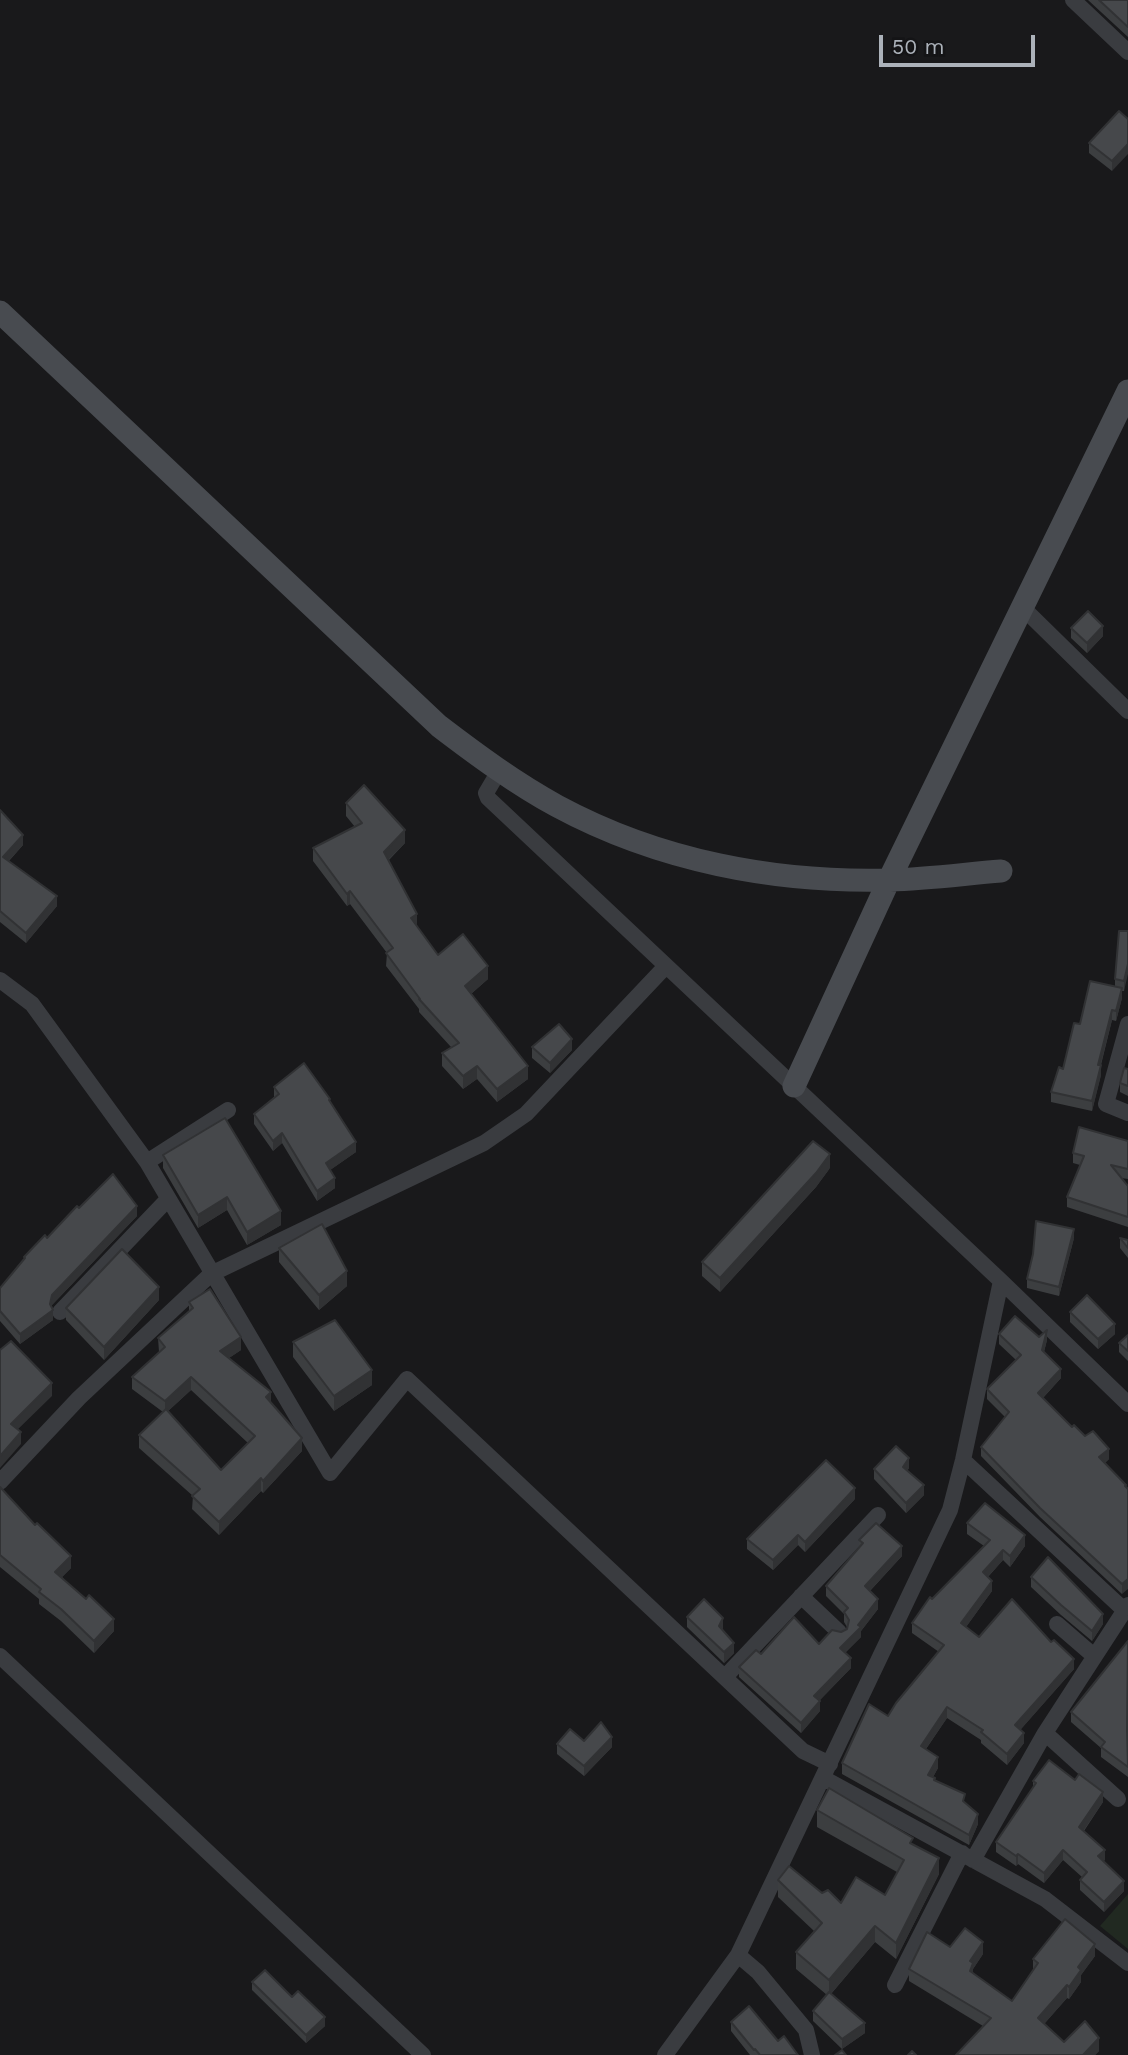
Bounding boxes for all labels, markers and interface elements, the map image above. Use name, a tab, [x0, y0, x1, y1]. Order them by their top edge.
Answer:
scale bar	[883, 21, 1039, 65]
text: 50 m	[892, 34, 944, 59]

